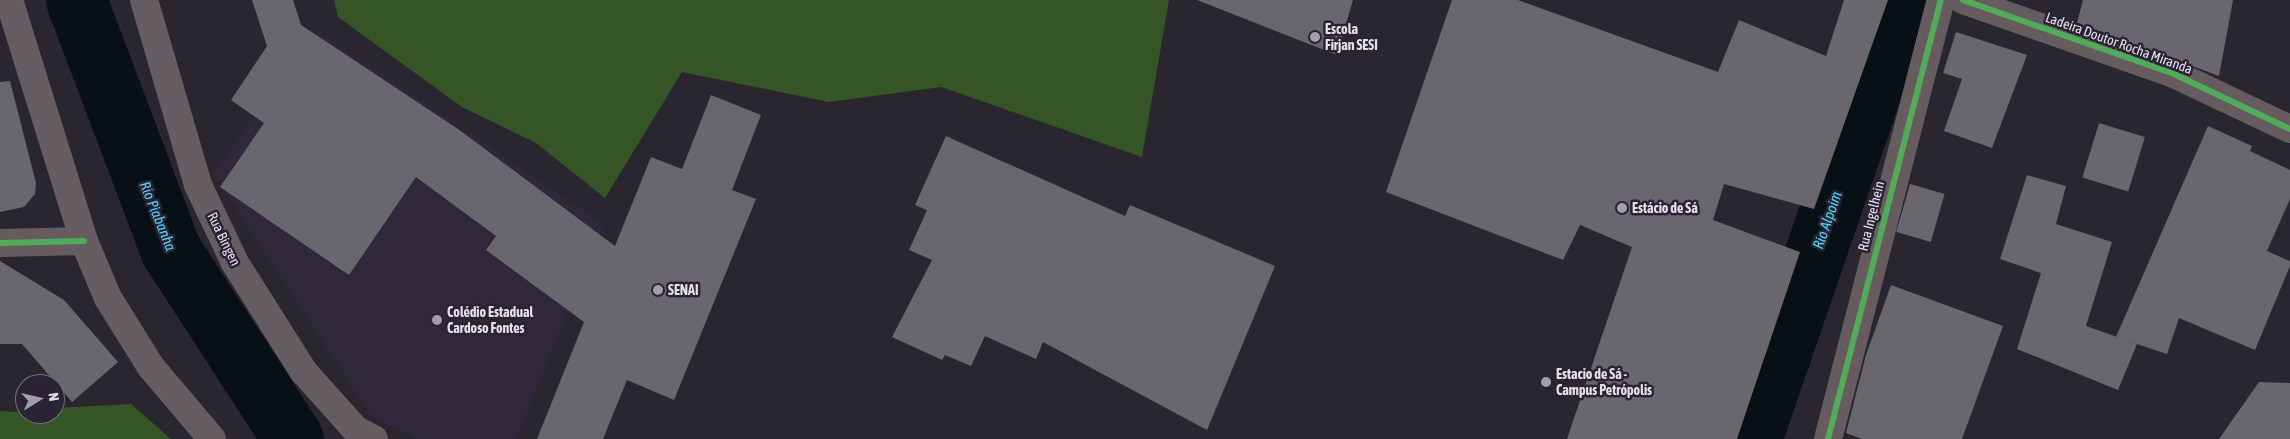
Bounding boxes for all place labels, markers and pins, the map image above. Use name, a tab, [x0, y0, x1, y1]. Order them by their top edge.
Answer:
place label: Escola Firjan SESI	[1325, 21, 1378, 54]
marker: Escola Firjan SESI	[1309, 31, 1321, 43]
place label: Estácio de Sá	[1632, 200, 1698, 216]
marker: Estácio de Sá	[1616, 202, 1628, 214]
place label: SENAI	[668, 282, 699, 298]
marker: SENAI	[652, 284, 664, 296]
place label: Colédio Estadual Cardoso Fontes	[447, 304, 533, 336]
marker: Colédio Estadual Cardoso Fontes	[431, 314, 443, 326]
place label: Estacio de Sá - Campus Petrópolis	[1556, 366, 1652, 398]
marker: Estacio de Sá - Campus Petrópolis	[1540, 376, 1552, 388]

